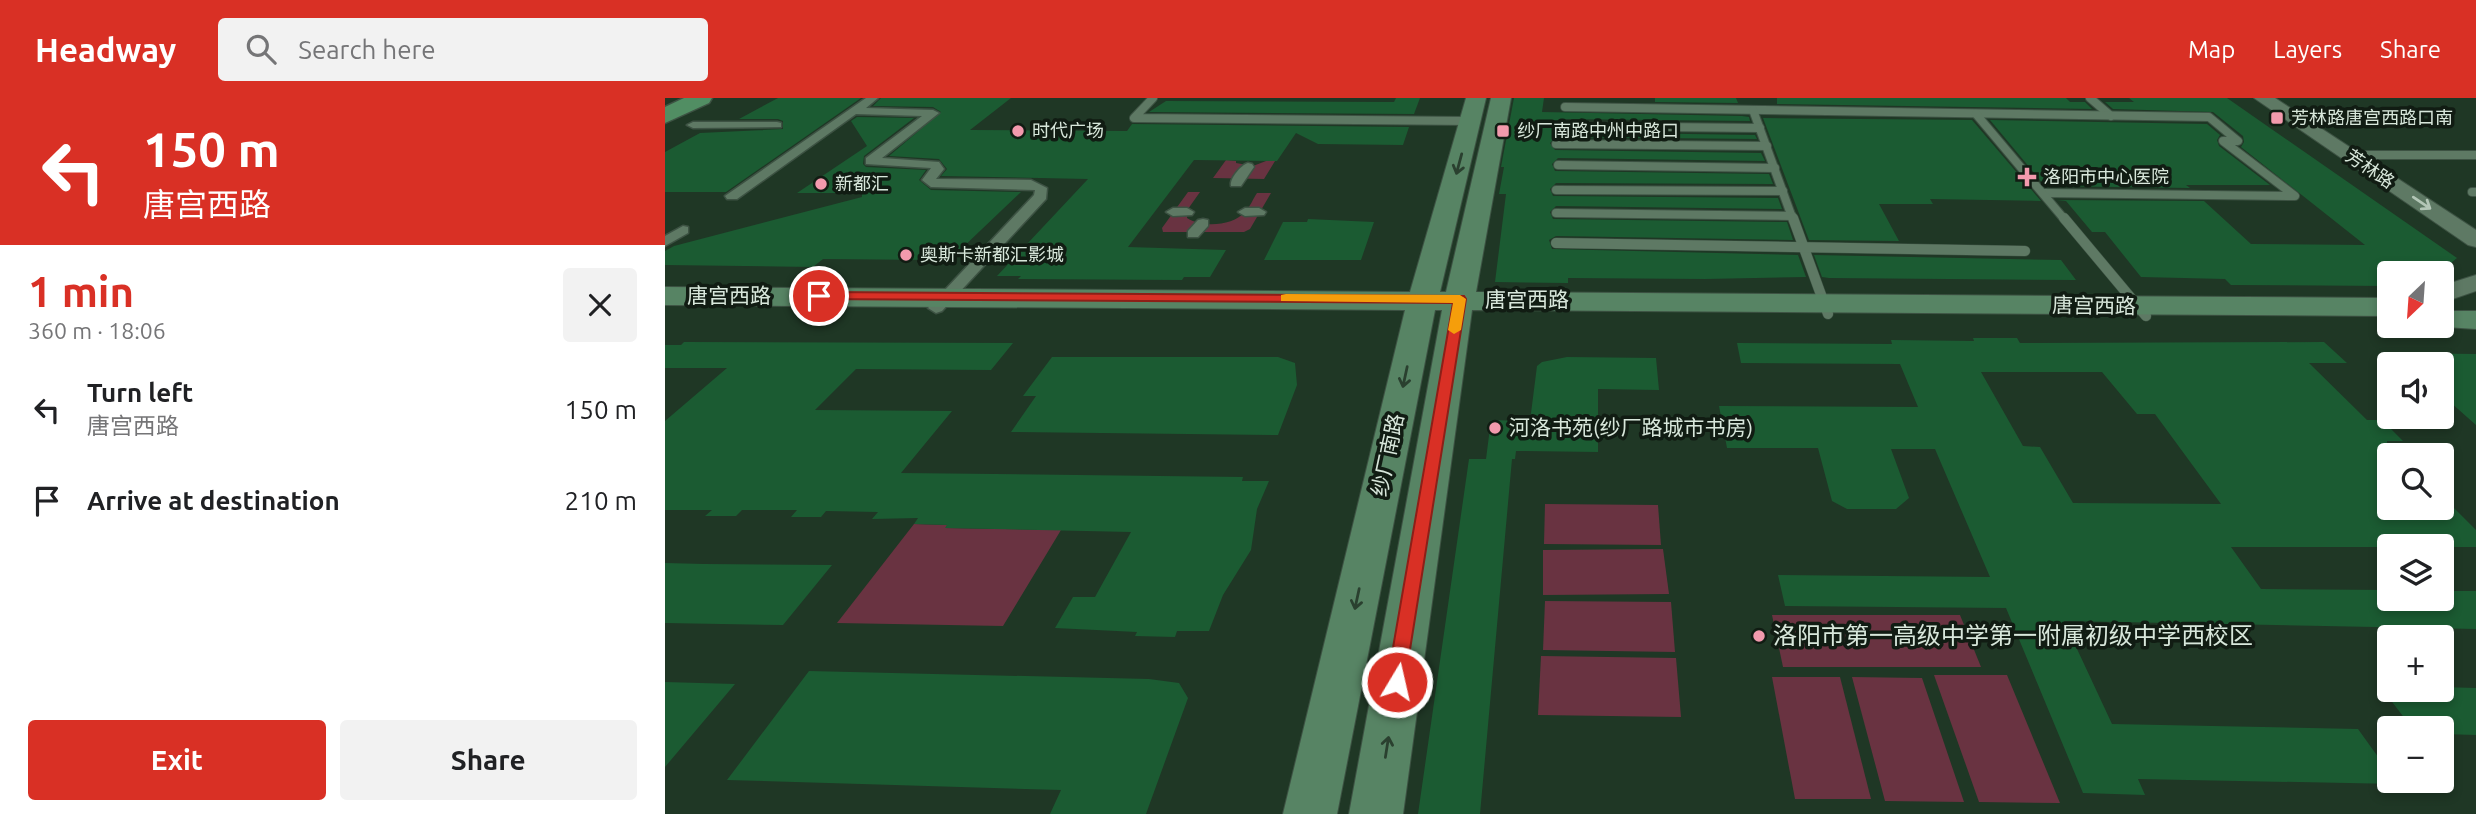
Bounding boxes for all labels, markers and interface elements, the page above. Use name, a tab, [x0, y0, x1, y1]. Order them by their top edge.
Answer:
search box	[218, 18, 708, 81]
icon: search	[242, 30, 280, 68]
text: Headway	[35, 31, 176, 68]
text: Search here	[298, 35, 436, 64]
text: Map	[2188, 36, 2235, 63]
text: Layers	[2273, 36, 2342, 63]
text: Share	[2380, 36, 2441, 63]
place label: 芳林路唐宫西路口南	[2291, 107, 2453, 127]
marker: 芳林路唐宫西路口南	[2269, 110, 2285, 126]
place label: 时代广场	[1032, 120, 1104, 140]
place label: 纱厂南路中州中路口	[1517, 120, 1679, 140]
text: 150 m	[143, 121, 280, 176]
marker: 时代广场	[1010, 123, 1026, 139]
marker: 纱厂南路中州中路口	[1495, 123, 1511, 139]
icon: left	[28, 126, 119, 217]
street label: 芳林路	[2343, 145, 2399, 192]
one-way arrow	[1451, 153, 1464, 175]
place label: 洛阳市中心医院	[2043, 166, 2169, 186]
marker: 洛阳市中心医院	[2017, 167, 2037, 187]
place label: 新都汇	[835, 173, 889, 193]
marker: 新都汇	[813, 176, 829, 192]
text: 唐宫西路	[143, 186, 271, 222]
one-way arrow	[2411, 197, 2431, 211]
place label: 奥斯卡新都汇影城	[920, 244, 1064, 264]
marker: 奥斯卡新都汇影城	[898, 247, 914, 263]
north arrow	[2377, 261, 2453, 338]
map controls	[2377, 261, 2454, 793]
pin	[789, 266, 849, 326]
text: 1 min	[28, 268, 134, 315]
button: close	[563, 268, 637, 342]
icon: arrive	[800, 277, 838, 315]
street label: 唐宫西路	[687, 283, 771, 307]
street label: 唐宫西路	[1485, 287, 1569, 311]
street label: 唐宫西路	[2052, 292, 2136, 318]
text: 360 m · 18:06	[28, 318, 166, 343]
button: sound	[2377, 352, 2454, 429]
one-way arrow	[1398, 365, 1412, 388]
text: Turn left	[87, 378, 193, 407]
icon: left	[28, 391, 66, 429]
text: 150 m	[565, 395, 637, 424]
street label: 纱厂南路	[1367, 411, 1407, 498]
text: 唐宫西路	[87, 413, 179, 438]
place label: 河洛书苑(纱厂路城市书房)	[1509, 415, 1753, 439]
marker: 河洛书苑(纱厂路城市书房)	[1487, 420, 1503, 436]
button: search	[2377, 443, 2454, 520]
icon: arrive	[28, 482, 66, 520]
text: Arrive at destination	[87, 486, 340, 515]
text: 210 m	[565, 486, 637, 515]
button: layers	[2377, 534, 2454, 611]
one-way arrow	[1349, 587, 1363, 610]
place label: 洛阳市第一高级中学第一附属初级中学西校区	[1773, 622, 2253, 649]
button: +	[2377, 625, 2454, 702]
marker: 洛阳市第一高级中学第一附属初级中学西校区	[1751, 628, 1767, 644]
position arrow	[1360, 645, 1434, 719]
button: −	[2377, 716, 2454, 793]
button: Exit	[28, 720, 326, 800]
button: Share	[340, 720, 637, 800]
one-way arrow	[1381, 736, 1394, 759]

